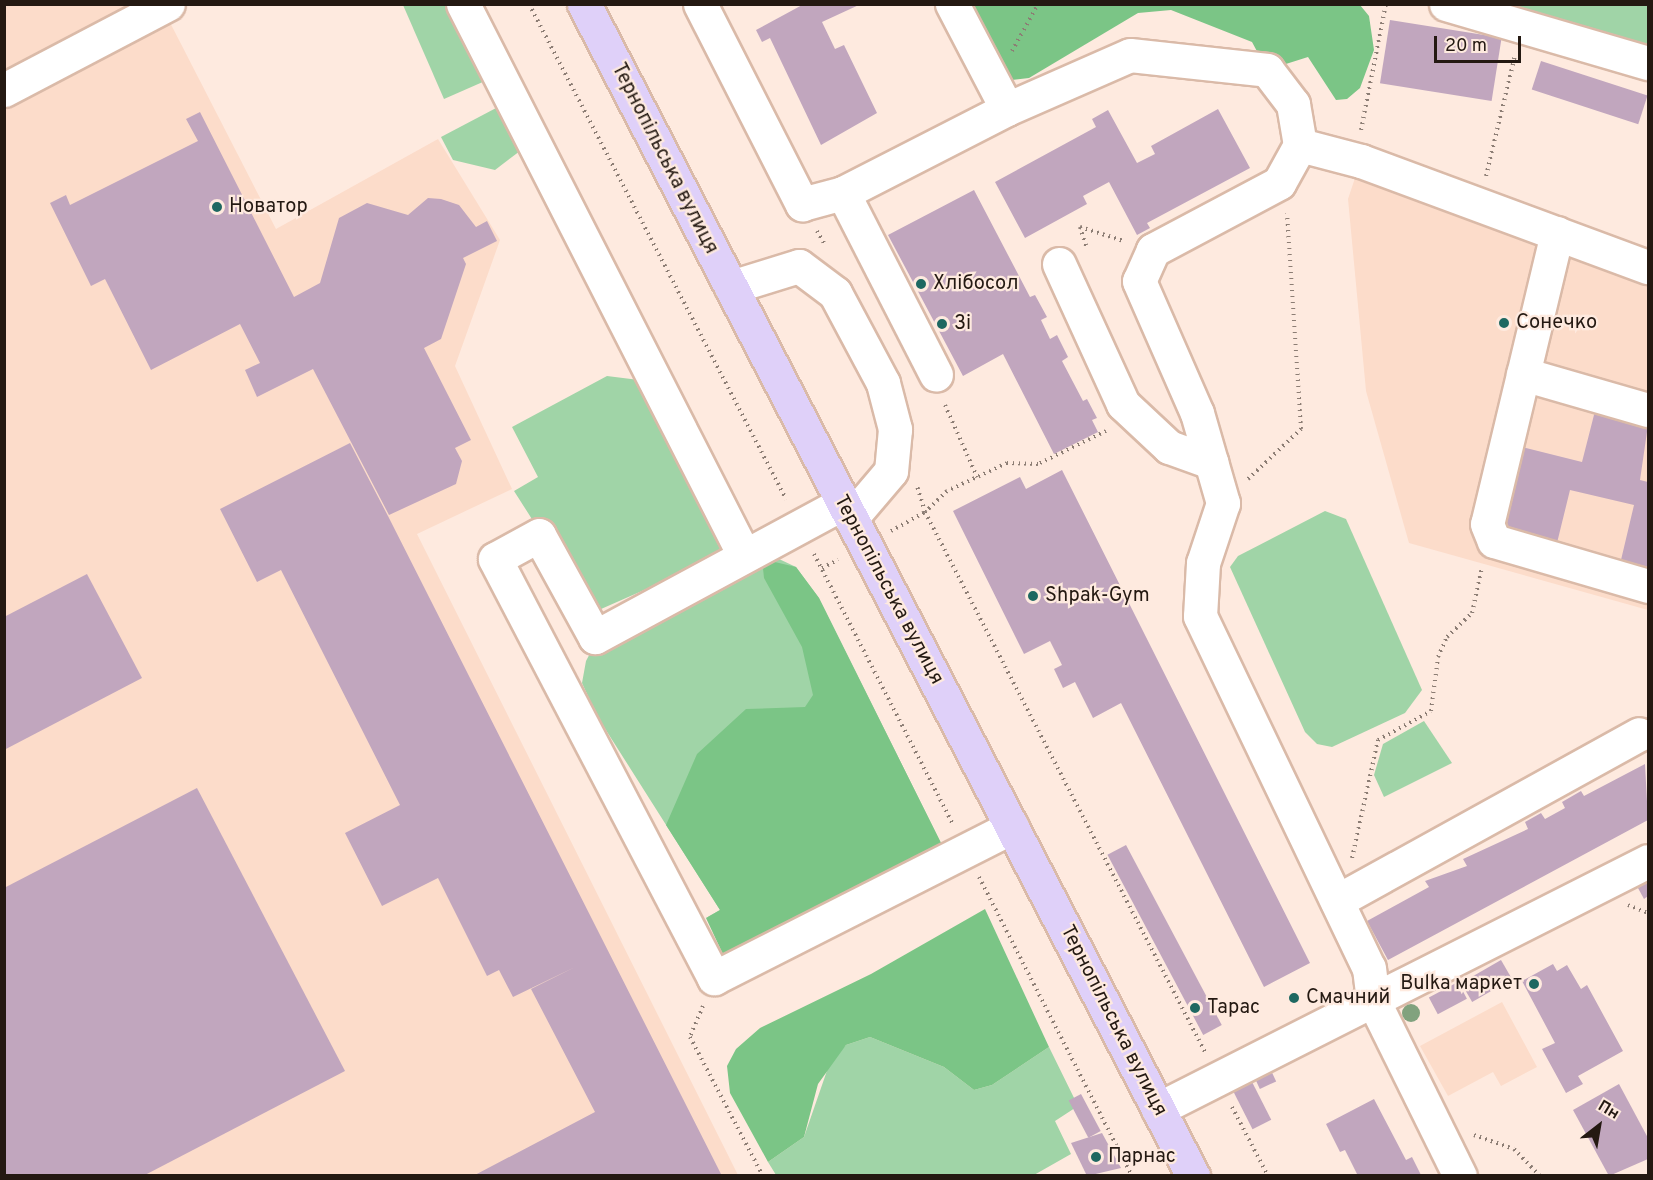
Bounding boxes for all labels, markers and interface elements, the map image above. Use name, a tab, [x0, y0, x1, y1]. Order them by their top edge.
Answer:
scale bar	[1437, 24, 1524, 62]
text: 20 m	[1445, 35, 1487, 58]
street label: Тернопільська вулиця	[605, 60, 723, 258]
place label: Новатор	[229, 195, 308, 219]
marker: Новатор	[210, 200, 224, 214]
place label: Хлібосол	[933, 272, 1019, 296]
marker: Хлібосол	[914, 277, 928, 291]
place label: Сонечко	[1516, 311, 1597, 335]
place label: 3і	[954, 312, 971, 336]
marker: Сонечко	[1497, 316, 1511, 330]
marker: 3і	[935, 317, 949, 331]
street label: Тернопільська вулиця	[828, 491, 948, 689]
place label: Shpak-Gym	[1045, 584, 1150, 608]
marker: Shpak-Gym	[1026, 589, 1040, 603]
street label: Тернопільська вулиця	[1054, 922, 1172, 1120]
place label: Bulka маркет	[1400, 972, 1522, 996]
marker: Bulka маркет	[1527, 977, 1541, 991]
place label: Смачний	[1306, 986, 1390, 1010]
marker: Смачний	[1287, 991, 1301, 1005]
place label: Тарас	[1207, 996, 1260, 1020]
marker: Тарас	[1188, 1001, 1202, 1015]
north arrow	[1569, 1096, 1629, 1156]
text: Пн	[1594, 1096, 1623, 1125]
place label: Парнас	[1108, 1145, 1176, 1169]
marker: Парнас	[1089, 1150, 1103, 1164]

